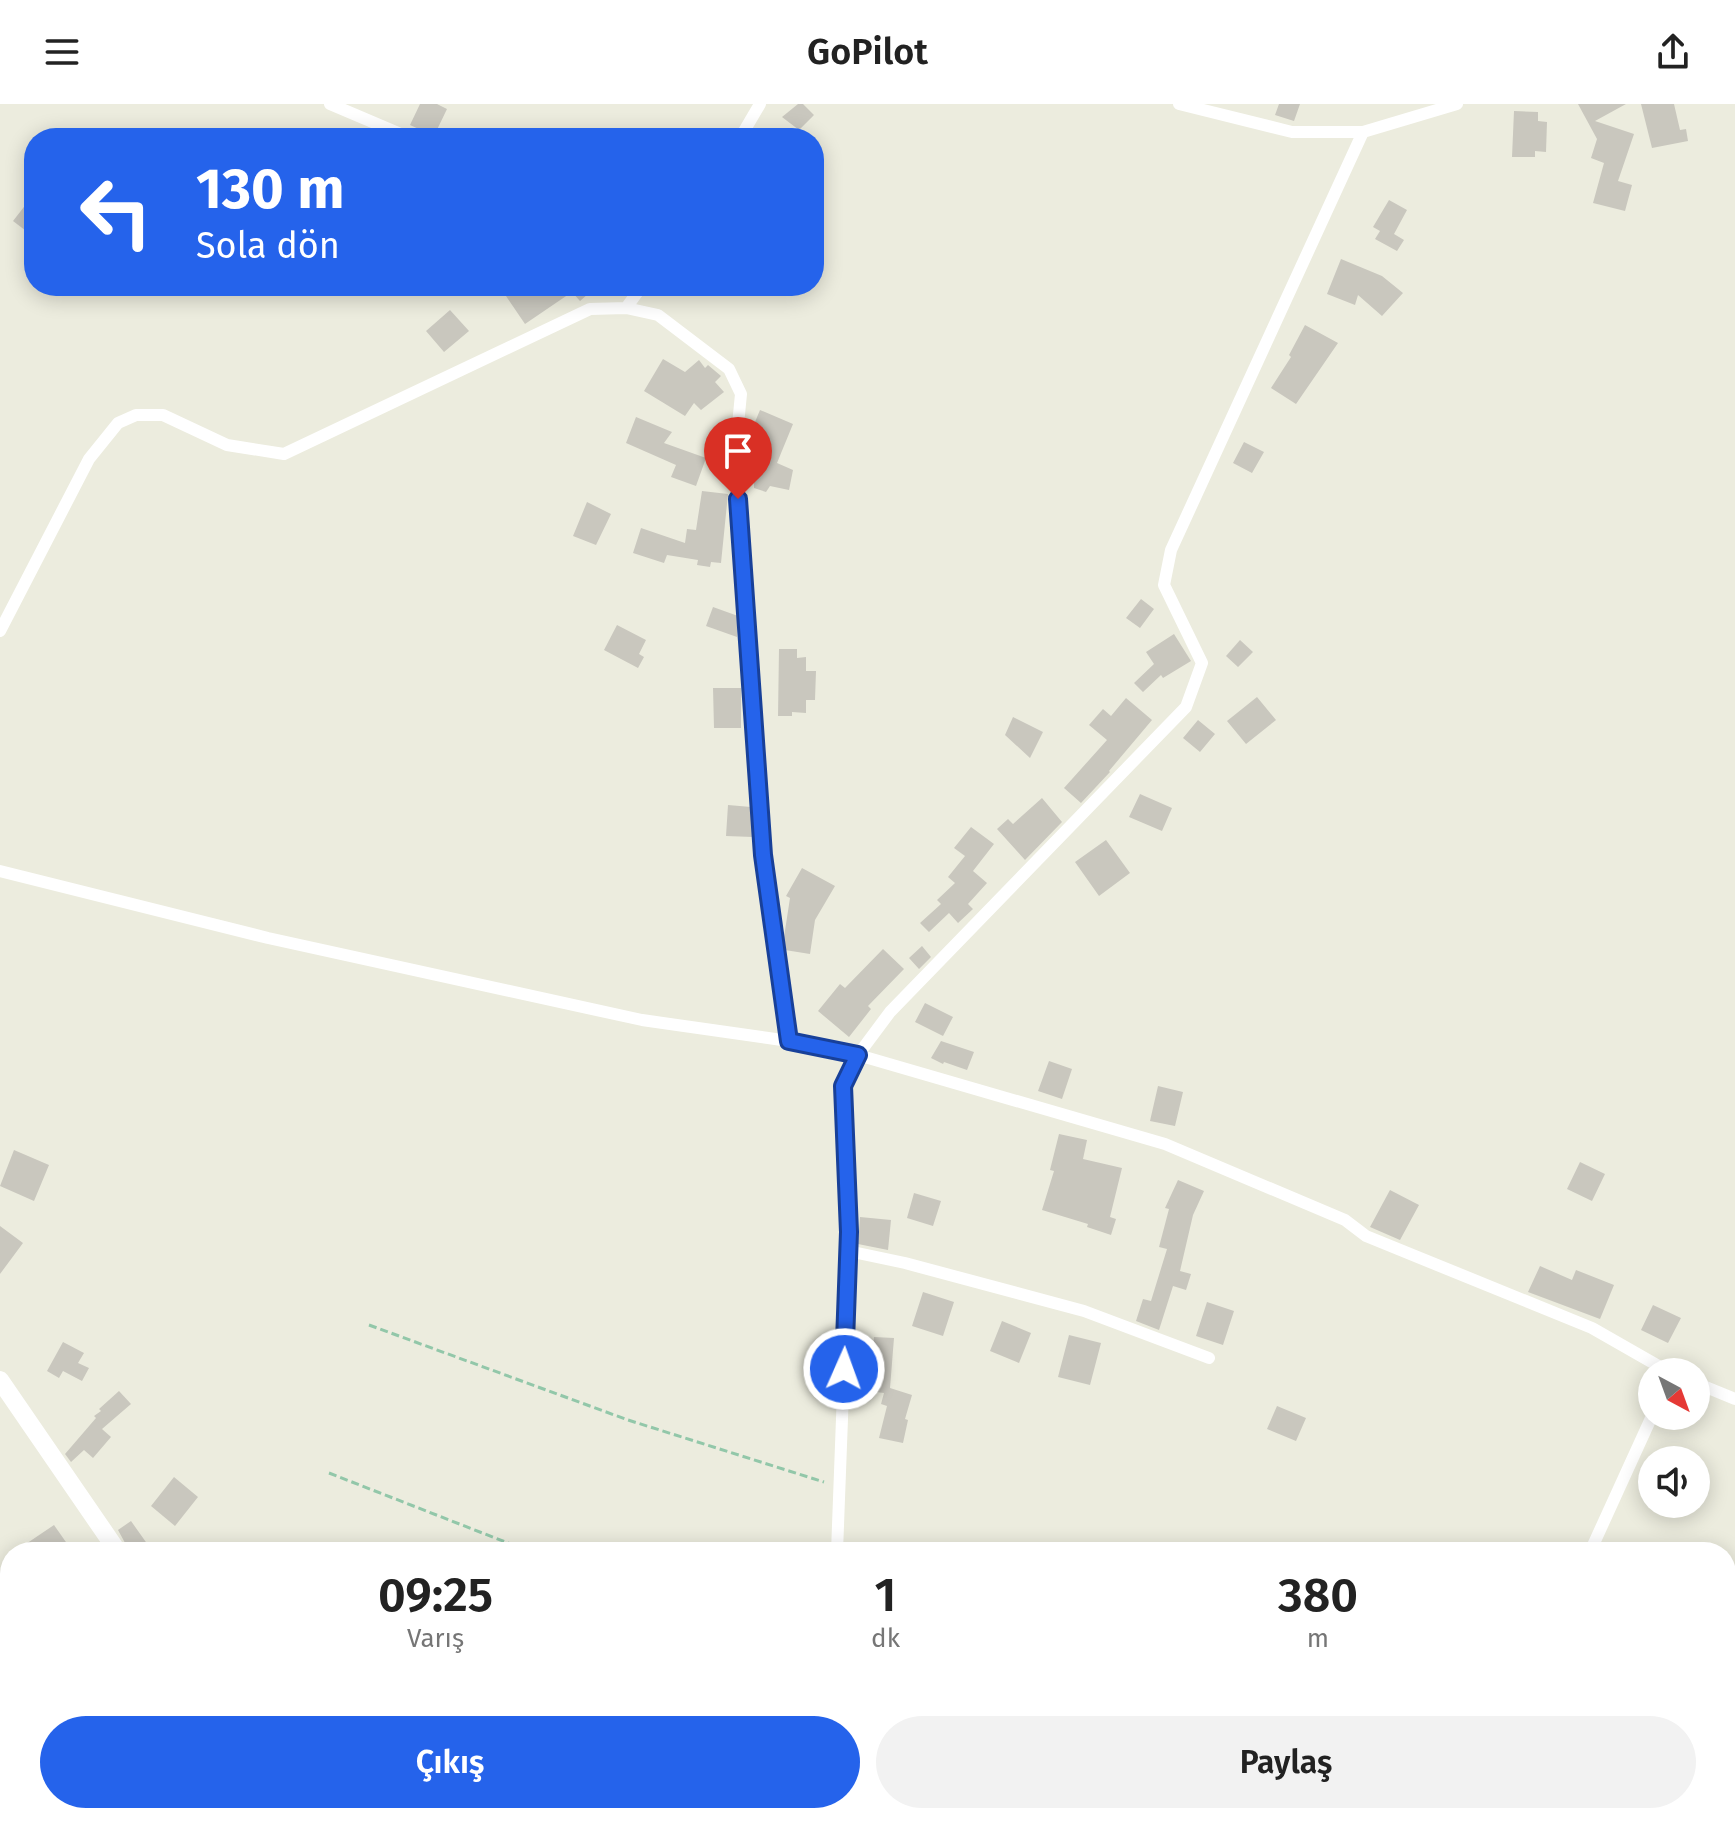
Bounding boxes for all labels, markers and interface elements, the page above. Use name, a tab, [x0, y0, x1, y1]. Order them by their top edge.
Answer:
icon: menu	[40, 30, 84, 74]
text: GoPilot	[807, 30, 928, 74]
icon: share	[1651, 30, 1695, 74]
text: 130 m	[196, 156, 344, 223]
icon: left	[64, 160, 168, 264]
text: Sola dön	[196, 224, 340, 268]
pin	[704, 417, 772, 499]
icon: arrive	[716, 429, 760, 473]
position arrow	[802, 1327, 886, 1411]
north arrow	[1638, 1358, 1710, 1430]
map controls	[1638, 1358, 1710, 1518]
button: sound	[1638, 1446, 1710, 1518]
text: 09:25	[378, 1566, 493, 1624]
text: 1	[875, 1566, 896, 1624]
text: 380	[1278, 1566, 1358, 1624]
text: Varış	[407, 1623, 464, 1654]
text: dk	[871, 1623, 900, 1654]
text: m	[1307, 1623, 1329, 1654]
button: Çıkış	[40, 1716, 860, 1808]
button: Paylaş	[876, 1716, 1696, 1808]

